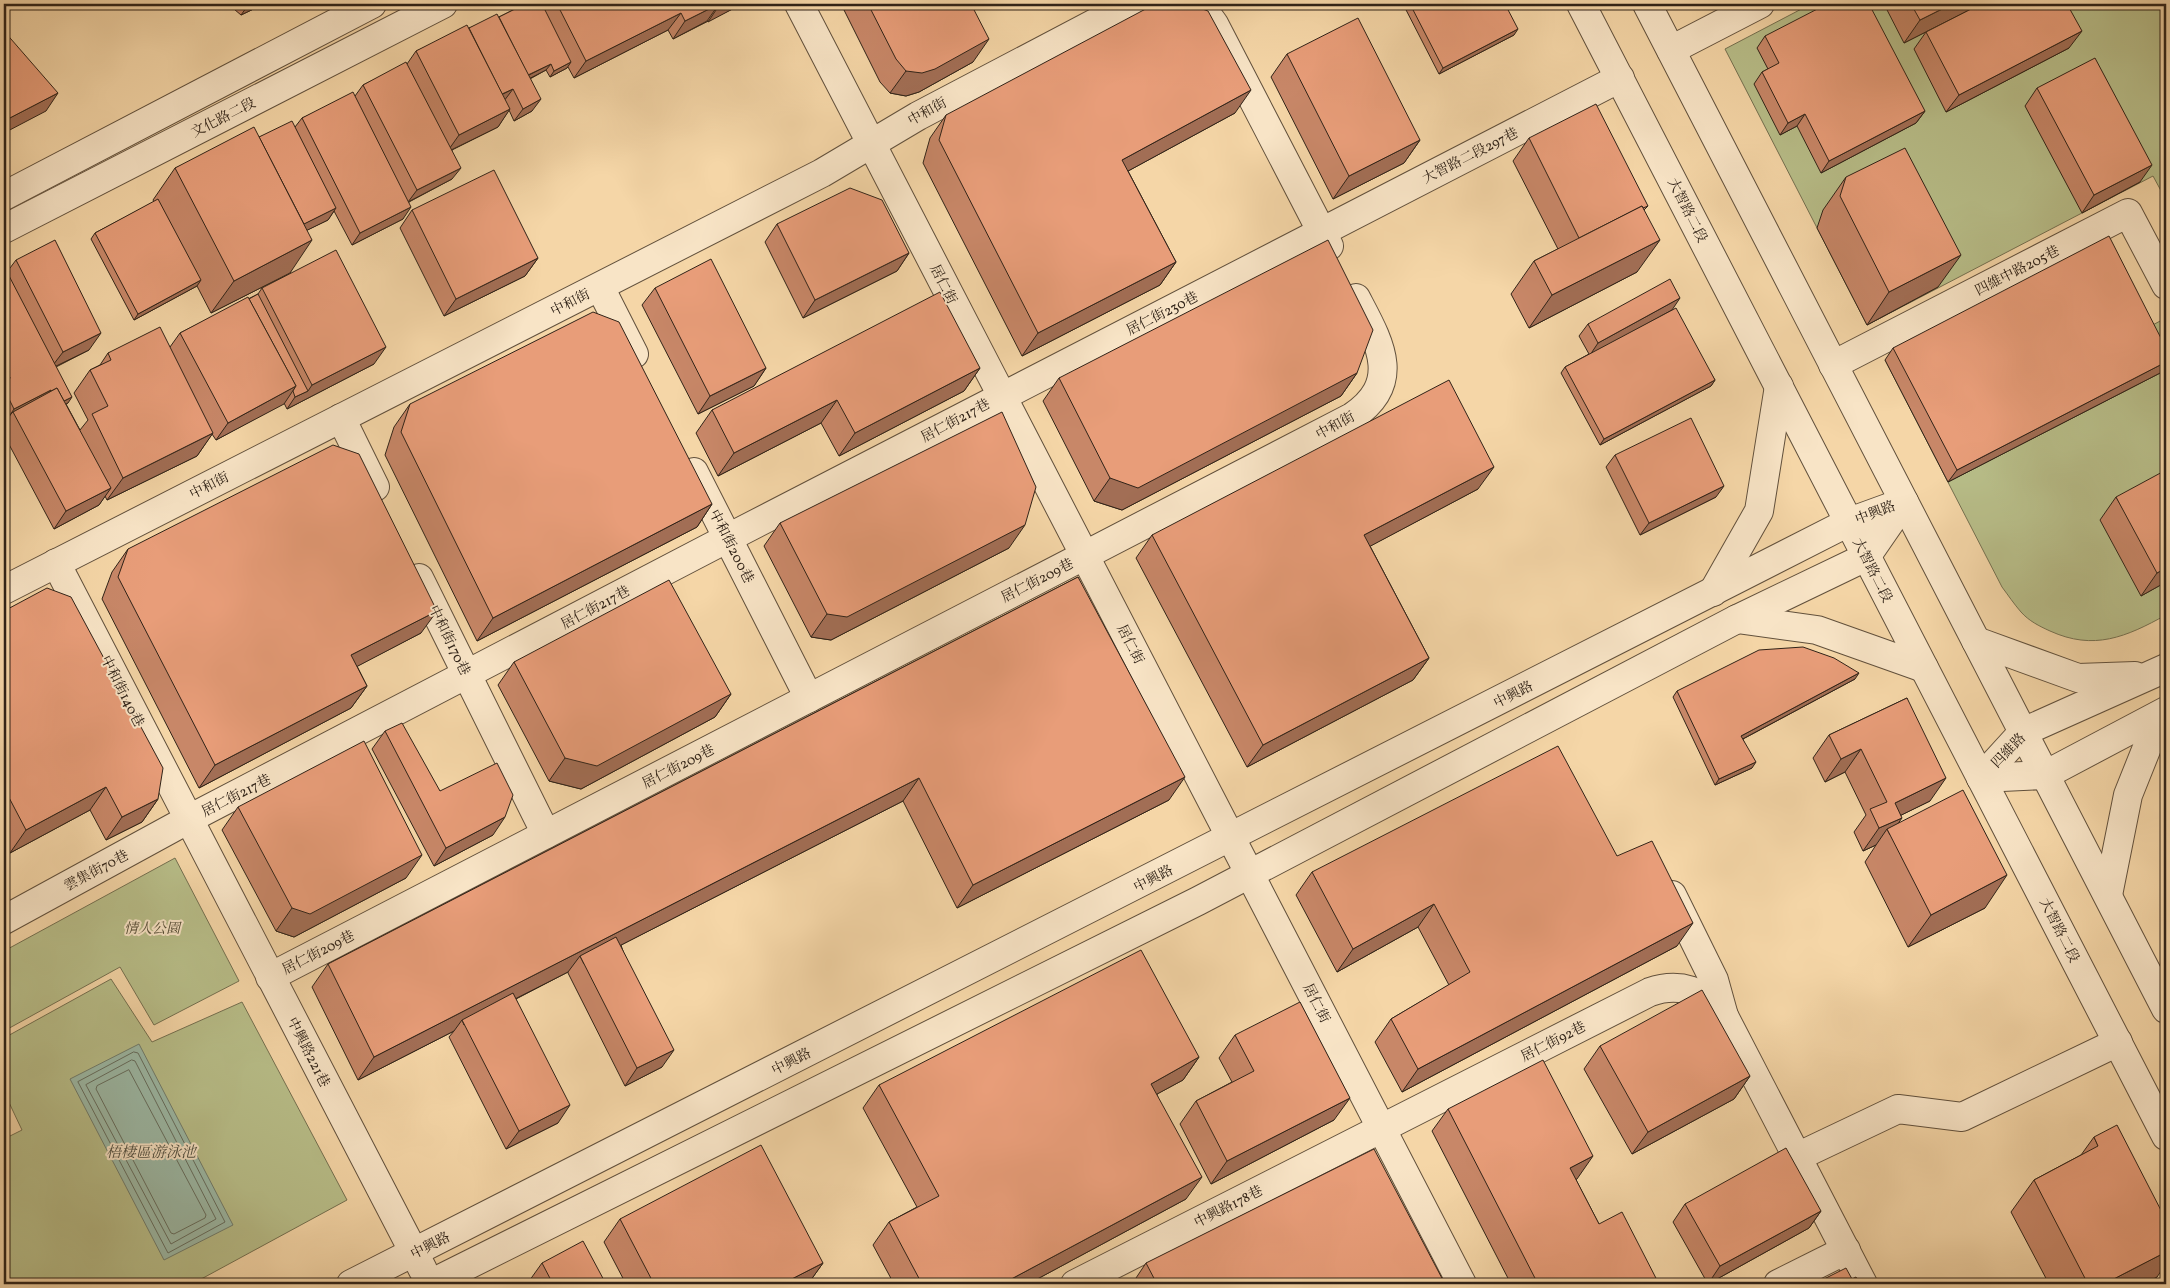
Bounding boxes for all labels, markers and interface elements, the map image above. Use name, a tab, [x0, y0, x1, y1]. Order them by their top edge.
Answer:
street label: 文化路二段	[188, 94, 259, 143]
street label: 中和街	[905, 94, 951, 131]
street label: 大智路二段297巷	[1419, 124, 1522, 189]
street label: 大智路二段	[1662, 175, 1711, 246]
street label: 四維中路205巷	[1972, 242, 2063, 301]
street label: 居仁街	[925, 262, 961, 308]
street label: 中和街	[548, 285, 594, 321]
street label: 居仁街230巷	[1123, 288, 1202, 341]
street label: 居仁街217巷	[918, 395, 994, 447]
street label: 中和街	[1313, 408, 1359, 445]
street label: 中和街	[187, 468, 233, 504]
street label: 中興路	[1853, 497, 1899, 530]
street label: 中和街200巷	[704, 507, 757, 587]
street label: 大智路二段	[1847, 535, 1896, 606]
street label: 居仁街209巷	[998, 555, 1077, 608]
street label: 居仁街217巷	[558, 582, 634, 634]
street label: 中和街170巷	[423, 602, 474, 679]
street label: 居仁街	[1112, 622, 1148, 668]
street label: 中和街140巷	[96, 653, 148, 731]
street label: 中興路	[1491, 677, 1537, 713]
street label: 四維路	[1988, 729, 2031, 773]
street label: 居仁街209巷	[639, 741, 718, 794]
street label: 居仁街217巷	[199, 771, 275, 822]
street label: 雲集街70巷	[61, 846, 132, 896]
street label: 中興路	[1131, 861, 1177, 897]
street label: 大智路二段	[2034, 895, 2083, 966]
park label: 情人公園	[124, 920, 182, 939]
street label: 居仁街209巷	[279, 927, 358, 980]
street label: 居仁街	[1298, 981, 1334, 1027]
street label: 中興路221巷	[282, 1014, 333, 1091]
street label: 居仁街92巷	[1518, 1018, 1590, 1067]
street label: 中興路	[769, 1044, 815, 1080]
water label: 梧棲區游泳池	[106, 1143, 198, 1164]
street label: 中興路178巷	[1191, 1182, 1266, 1233]
street label: 中興路	[408, 1228, 454, 1264]

